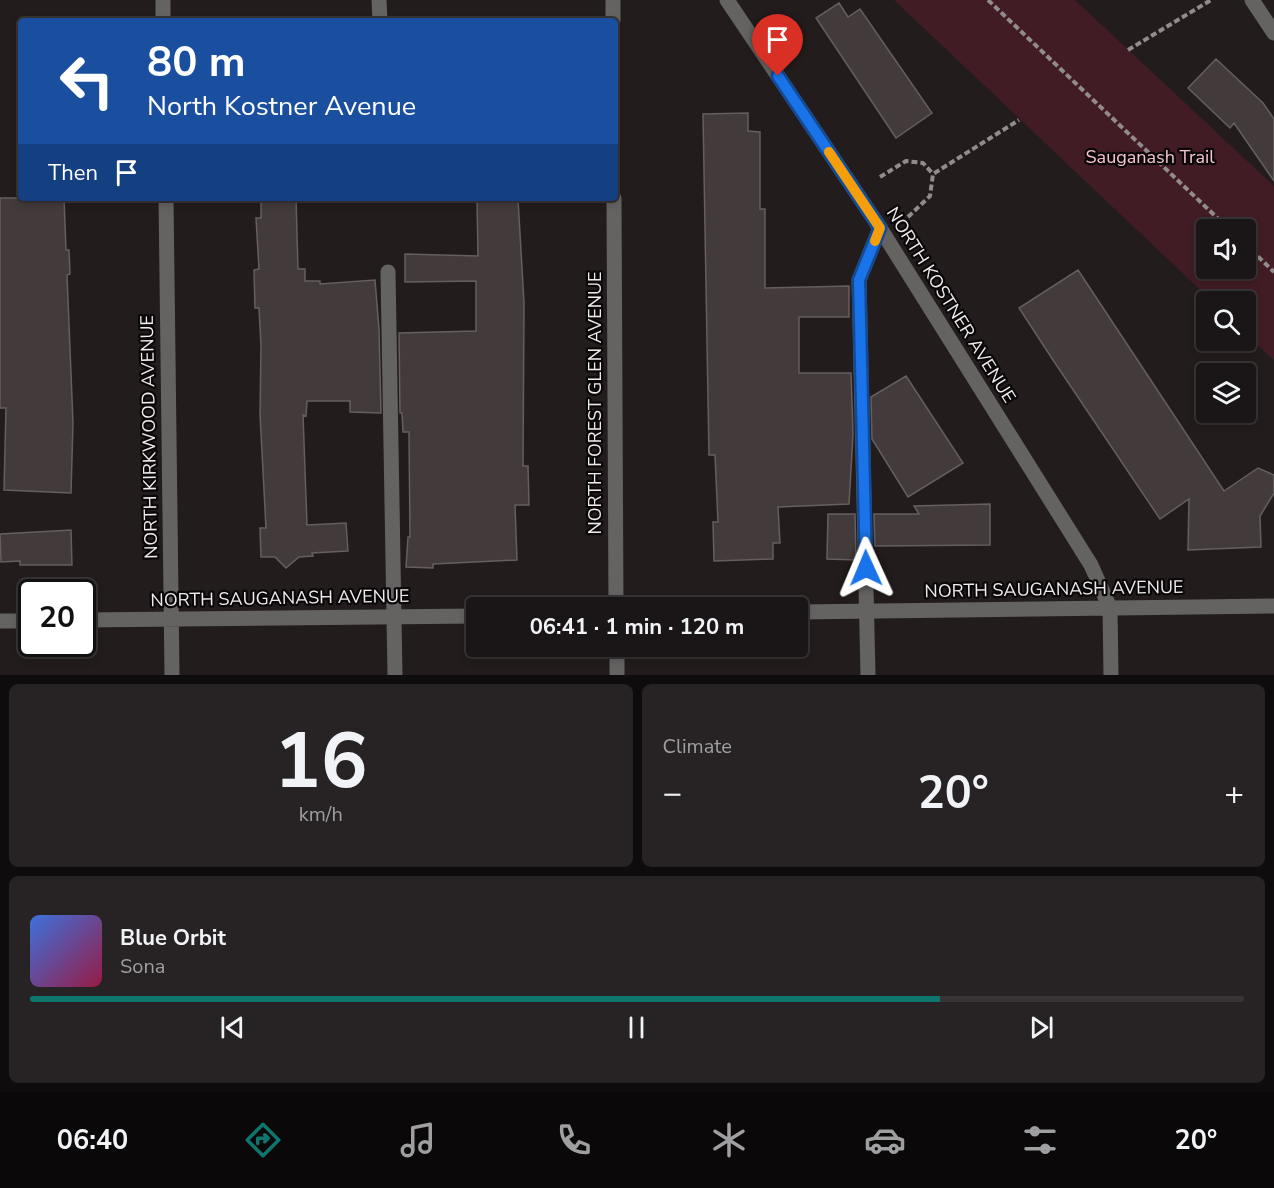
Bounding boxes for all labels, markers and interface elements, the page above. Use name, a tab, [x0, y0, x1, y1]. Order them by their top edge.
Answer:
pin	[752, 14, 803, 76]
icon: arrive	[761, 23, 794, 56]
text: 80 m	[147, 34, 246, 91]
icon: left	[48, 42, 126, 120]
text: North Kostner Avenue	[147, 88, 416, 125]
park label: Sauganash Trail	[1086, 145, 1215, 169]
icon: arrive	[110, 156, 143, 189]
text: Then	[48, 158, 98, 188]
street label: NORTH KOSTNER AVENUE	[881, 203, 1021, 407]
map controls	[1196, 219, 1256, 423]
button: sound	[1196, 219, 1256, 279]
street label: NORTH FOREST GLEN AVENUE	[583, 271, 607, 535]
button: search	[1196, 291, 1256, 351]
street label: NORTH KIRKWOOD AVENUE	[135, 315, 163, 559]
button: layers	[1196, 363, 1256, 423]
position arrow	[834, 536, 898, 600]
street label: NORTH SAUGANASH AVENUE	[924, 575, 1184, 603]
speed limit sign: 20	[18, 579, 96, 657]
street label: NORTH SAUGANASH AVENUE	[150, 584, 410, 612]
text: 06:41 · 1 min · 120 m	[530, 612, 744, 642]
text: 16	[274, 708, 368, 815]
text: Climate	[663, 733, 732, 760]
text: 20°	[918, 763, 989, 824]
text: −	[663, 771, 682, 816]
text: +	[1224, 771, 1244, 816]
text: km/h	[299, 801, 343, 828]
text: Blue Orbit	[120, 923, 226, 953]
text: Sona	[120, 953, 165, 980]
icon: previous	[216, 1011, 249, 1044]
icon: pause	[620, 1011, 653, 1044]
icon: next	[1025, 1011, 1058, 1044]
icon: directions	[242, 1119, 284, 1161]
icon: music	[397, 1119, 439, 1161]
icon: phone	[553, 1119, 595, 1161]
icon: climate	[708, 1119, 750, 1161]
icon: car	[864, 1119, 906, 1161]
icon: filters	[1019, 1119, 1061, 1161]
text: 06:40	[57, 1122, 128, 1159]
text: 20°	[1175, 1122, 1217, 1159]

